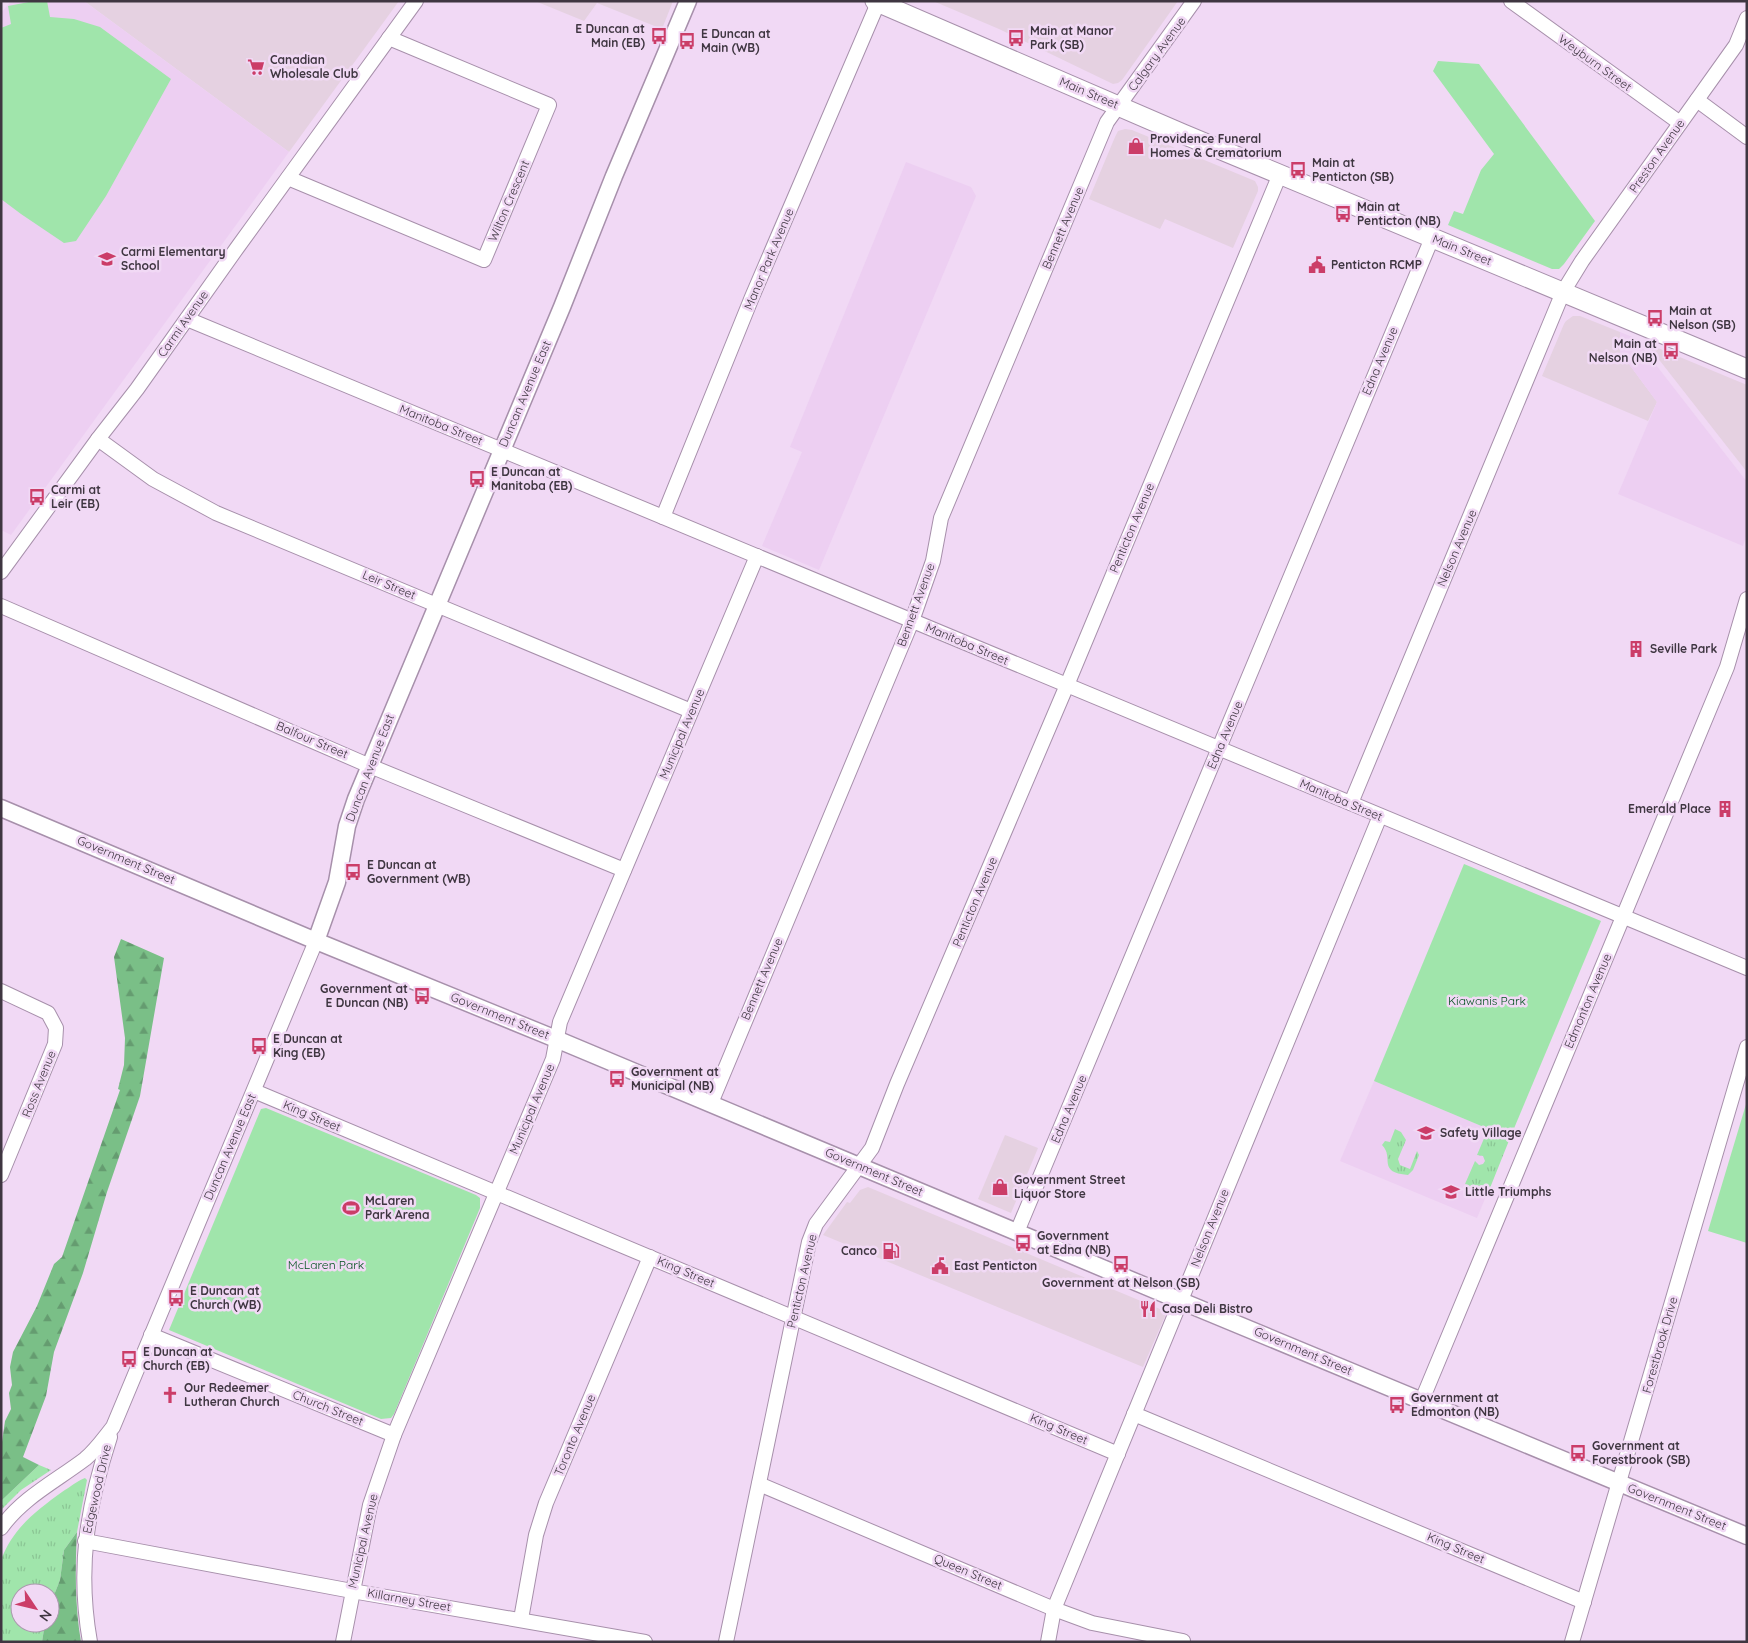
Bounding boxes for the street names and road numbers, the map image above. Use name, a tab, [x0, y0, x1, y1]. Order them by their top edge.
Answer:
street label: Calgary Avenue	[1125, 13, 1189, 94]
street label: Weyburn Street	[1556, 31, 1635, 94]
street label: Main Street	[1057, 73, 1121, 112]
street label: Preston Avenue	[1626, 116, 1688, 195]
street label: Wilton Crescent	[485, 158, 532, 244]
street label: Bennett Avenue	[1039, 184, 1087, 271]
street label: Manor Park Avenue	[740, 206, 797, 312]
street label: Main Street	[1430, 231, 1494, 268]
street label: Carmi Avenue	[154, 287, 211, 360]
street label: Edna Avenue	[1358, 324, 1401, 397]
street label: Duncan Avenue East	[495, 338, 554, 449]
street label: Manitoba Street	[397, 401, 485, 448]
street label: Penticton Avenue	[1106, 480, 1157, 575]
street label: Nelson Avenue	[1434, 507, 1480, 589]
street label: Bennett Avenue	[893, 561, 938, 649]
street label: Leir Street	[360, 567, 418, 602]
street label: Manitoba Street	[923, 619, 1011, 668]
street label: Municipal Avenue	[656, 686, 707, 781]
street label: Edna Avenue	[1203, 698, 1246, 771]
street label: Duncan Avenue East	[342, 712, 397, 824]
street label: Balfour Street	[274, 718, 350, 761]
street label: Manitoba Street	[1297, 775, 1385, 824]
street label: Government Street	[75, 832, 177, 887]
street label: Penticton Avenue	[949, 854, 1000, 949]
street label: Bennett Avenue	[738, 935, 786, 1022]
street label: Edmonton Avenue	[1561, 951, 1614, 1051]
street label: Government Street	[449, 989, 552, 1042]
street label: Ross Avenue	[18, 1048, 59, 1119]
street label: Municipal Avenue	[506, 1061, 557, 1156]
street label: Edna Avenue	[1047, 1072, 1090, 1145]
street label: Duncan Avenue East	[200, 1091, 259, 1202]
street label: King Street	[281, 1097, 343, 1134]
street label: Government Street	[823, 1144, 925, 1199]
street label: Nelson Avenue	[1187, 1187, 1232, 1269]
street label: Penticton Avenue	[783, 1232, 820, 1329]
street label: King Street	[655, 1253, 717, 1290]
street label: Forestbrook Drive	[1639, 1295, 1680, 1395]
street label: Government Street	[1252, 1323, 1354, 1378]
street label: Church Street	[291, 1387, 366, 1429]
street label: Toronto Avenue	[551, 1392, 599, 1478]
street label: King Street	[1028, 1410, 1090, 1447]
street label: Edgewood Drive	[79, 1443, 114, 1535]
street label: Government Street	[1626, 1480, 1729, 1533]
street label: Municipal Avenue	[344, 1492, 381, 1590]
street label: King Street	[1425, 1529, 1487, 1566]
street label: Queen Street	[932, 1550, 1005, 1593]
street label: Killarney Street	[366, 1585, 452, 1614]

